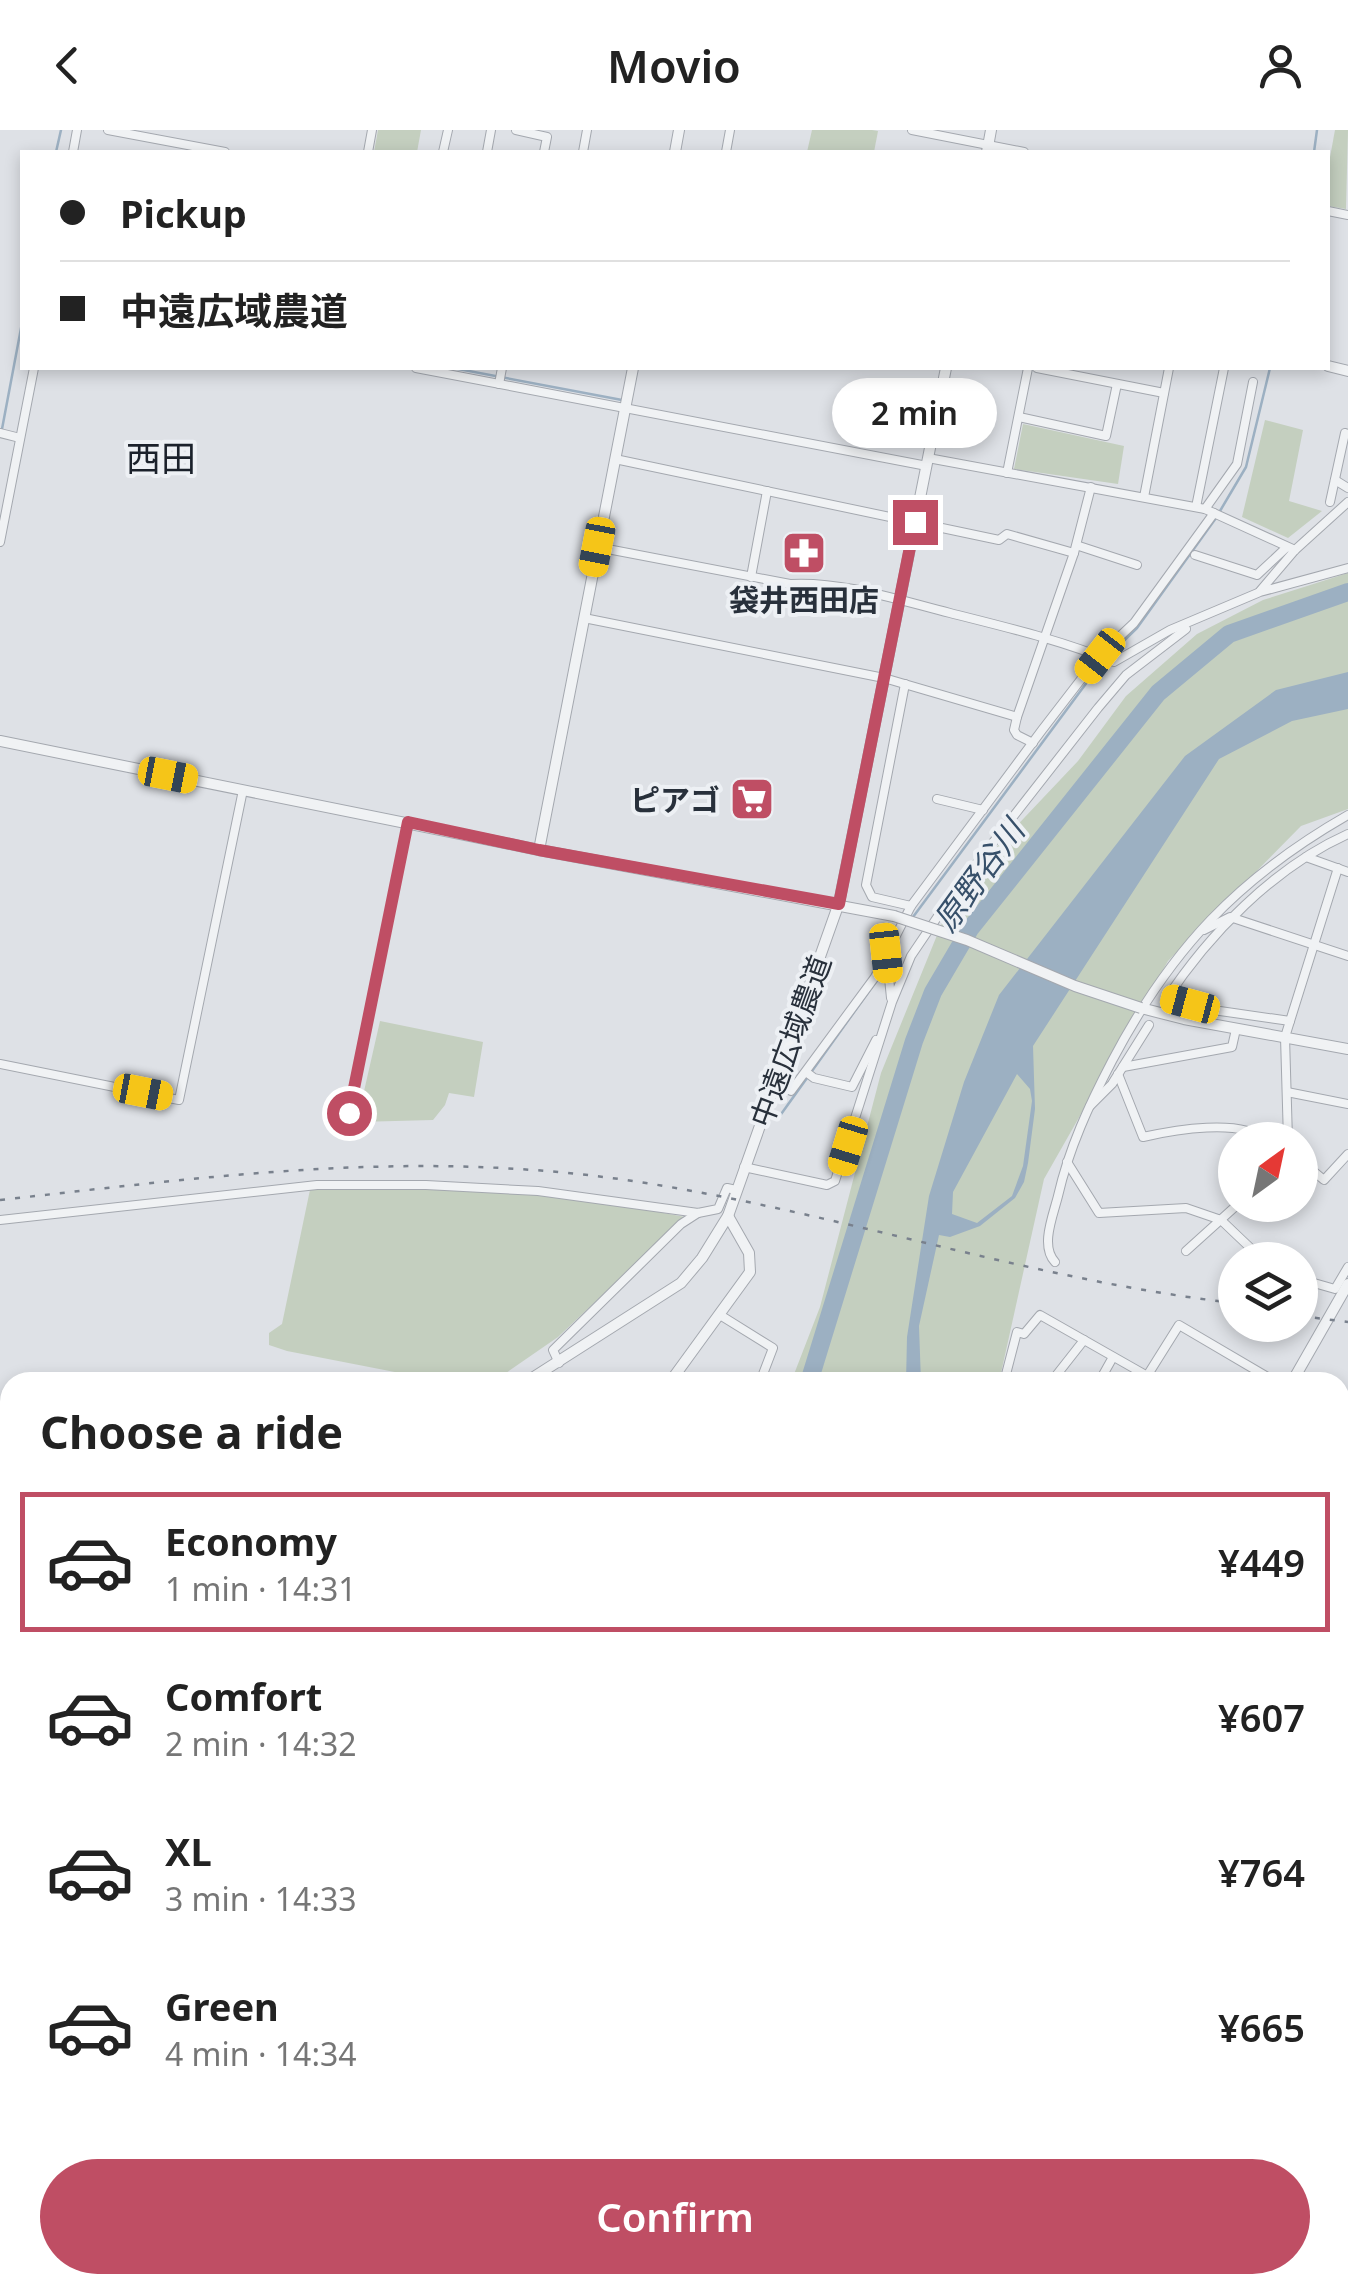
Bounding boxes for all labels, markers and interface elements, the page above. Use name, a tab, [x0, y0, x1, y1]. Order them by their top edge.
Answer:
text: Movio	[607, 35, 741, 96]
icon: back	[40, 38, 95, 93]
icon: person	[1253, 38, 1308, 93]
text: Pickup	[120, 187, 247, 239]
text: 中遠広域農道	[120, 284, 348, 336]
callout: 2 min	[832, 377, 998, 447]
text: 2 min	[871, 391, 958, 434]
district label: 西田	[126, 434, 196, 481]
route end	[893, 500, 938, 545]
car	[577, 515, 617, 579]
pharmacy icon: 袋井西田店	[781, 530, 827, 576]
place label: 袋井西田店	[729, 579, 879, 620]
car	[1070, 623, 1130, 689]
car	[136, 755, 200, 795]
supermarket icon: ピアゴ	[729, 776, 775, 822]
place label: ピアゴ	[630, 779, 720, 820]
water label: 原野谷川	[923, 808, 1035, 939]
car	[868, 922, 904, 984]
street label: 中遠広域農道	[740, 949, 840, 1133]
car	[1157, 982, 1223, 1026]
car	[111, 1072, 175, 1112]
route start	[327, 1091, 372, 1136]
car	[825, 1113, 871, 1179]
north arrow	[1218, 1122, 1318, 1222]
map controls	[1218, 1122, 1318, 1342]
button: layers	[1218, 1242, 1318, 1342]
text: Choose a ride	[40, 1401, 343, 1462]
text: Economy	[165, 1515, 337, 1567]
icon: car	[45, 1517, 135, 1607]
text: ¥449	[1218, 1536, 1305, 1588]
text: 1 min · 14:31	[165, 1567, 357, 1610]
text: Comfort	[165, 1670, 322, 1722]
icon: car	[45, 1672, 135, 1762]
text: ¥607	[1218, 1691, 1305, 1743]
text: 2 min · 14:32	[165, 1722, 357, 1765]
text: XL	[165, 1825, 212, 1877]
icon: car	[45, 1827, 135, 1917]
text: ¥764	[1218, 1846, 1305, 1898]
text: 3 min · 14:33	[165, 1877, 357, 1920]
text: Green	[165, 1980, 279, 2032]
icon: car	[45, 1982, 135, 2072]
text: ¥665	[1218, 2001, 1305, 2053]
text: 4 min · 14:34	[165, 2032, 357, 2075]
button: Confirm	[40, 2159, 1310, 2274]

